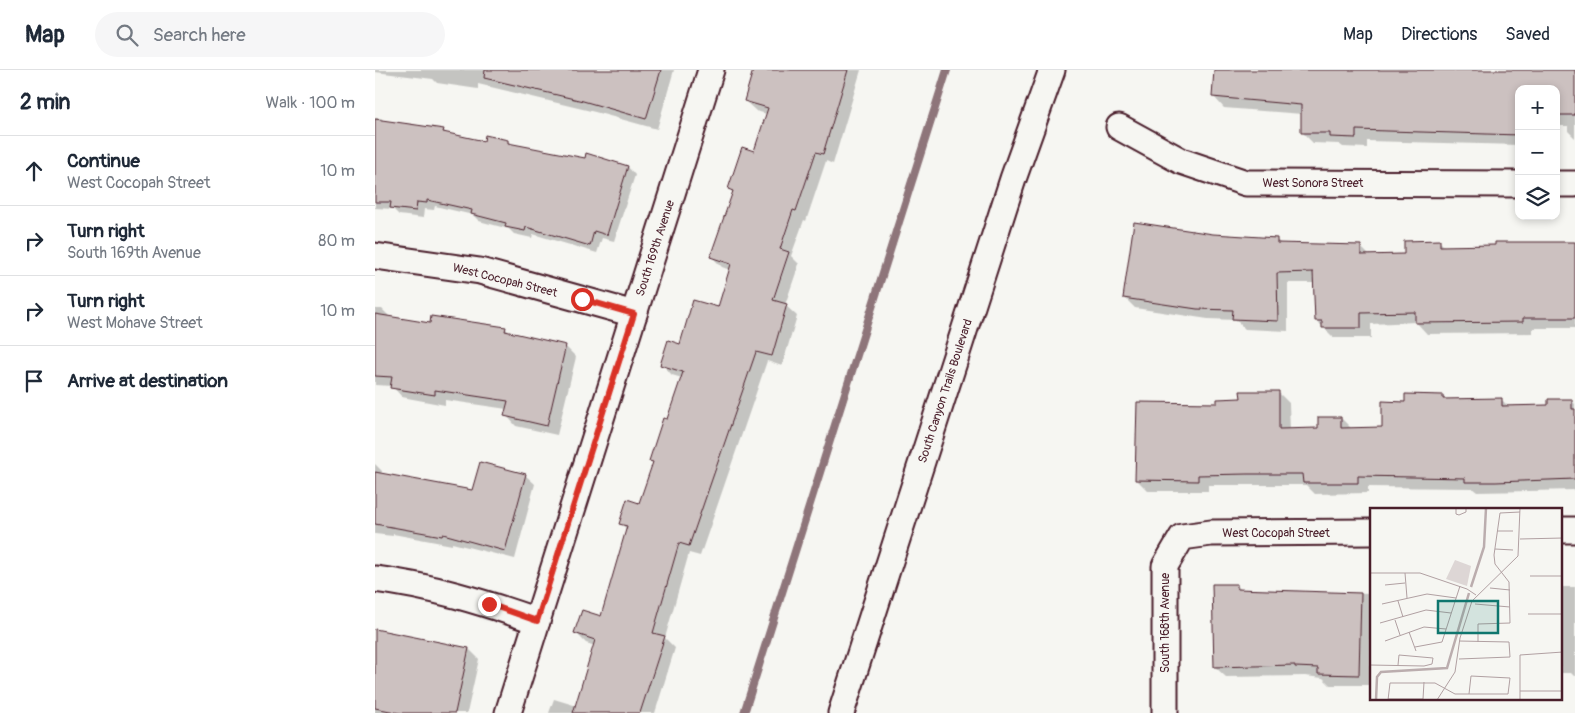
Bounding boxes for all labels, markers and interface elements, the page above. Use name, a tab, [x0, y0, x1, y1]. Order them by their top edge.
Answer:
search box	[95, 12, 445, 57]
text: Map	[25, 20, 65, 49]
icon: search	[113, 21, 141, 49]
text: Search here	[153, 23, 246, 47]
text: Map	[1343, 23, 1373, 46]
text: Directions	[1401, 23, 1477, 46]
text: Saved	[1505, 23, 1550, 46]
map controls	[1515, 85, 1560, 220]
button: +	[1515, 85, 1560, 130]
text: 2 min	[20, 89, 70, 116]
text: Walk · 100 m	[266, 93, 355, 113]
button: −	[1515, 130, 1560, 175]
text: Continue	[67, 149, 140, 173]
icon: ahead	[20, 157, 48, 185]
text: 10 m	[320, 161, 355, 181]
text: West Cocopah Street	[67, 173, 210, 193]
button: layers	[1515, 175, 1560, 220]
street label: West Sonora Street	[1263, 176, 1364, 191]
street label: South 169th Avenue	[633, 198, 678, 298]
text: Turn right	[67, 219, 145, 243]
icon: right	[20, 227, 48, 255]
text: 80 m	[318, 231, 355, 251]
text: South 169th Avenue	[67, 243, 201, 263]
street label: West Cocopah Street	[451, 260, 559, 301]
route start	[571, 288, 594, 311]
text: Turn right	[67, 289, 145, 313]
icon: right	[20, 297, 48, 325]
text: 10 m	[320, 301, 355, 321]
text: West Mohave Street	[67, 313, 203, 333]
street label: South Canyon Trails Boulevard	[915, 317, 976, 465]
icon: arrive	[20, 367, 48, 395]
text: Arrive at destination	[67, 369, 228, 393]
inset map	[1370, 508, 1563, 700]
street label: West Cocopah Street	[1222, 526, 1330, 541]
street label: South 168th Avenue	[1158, 573, 1173, 673]
route end	[478, 593, 501, 616]

